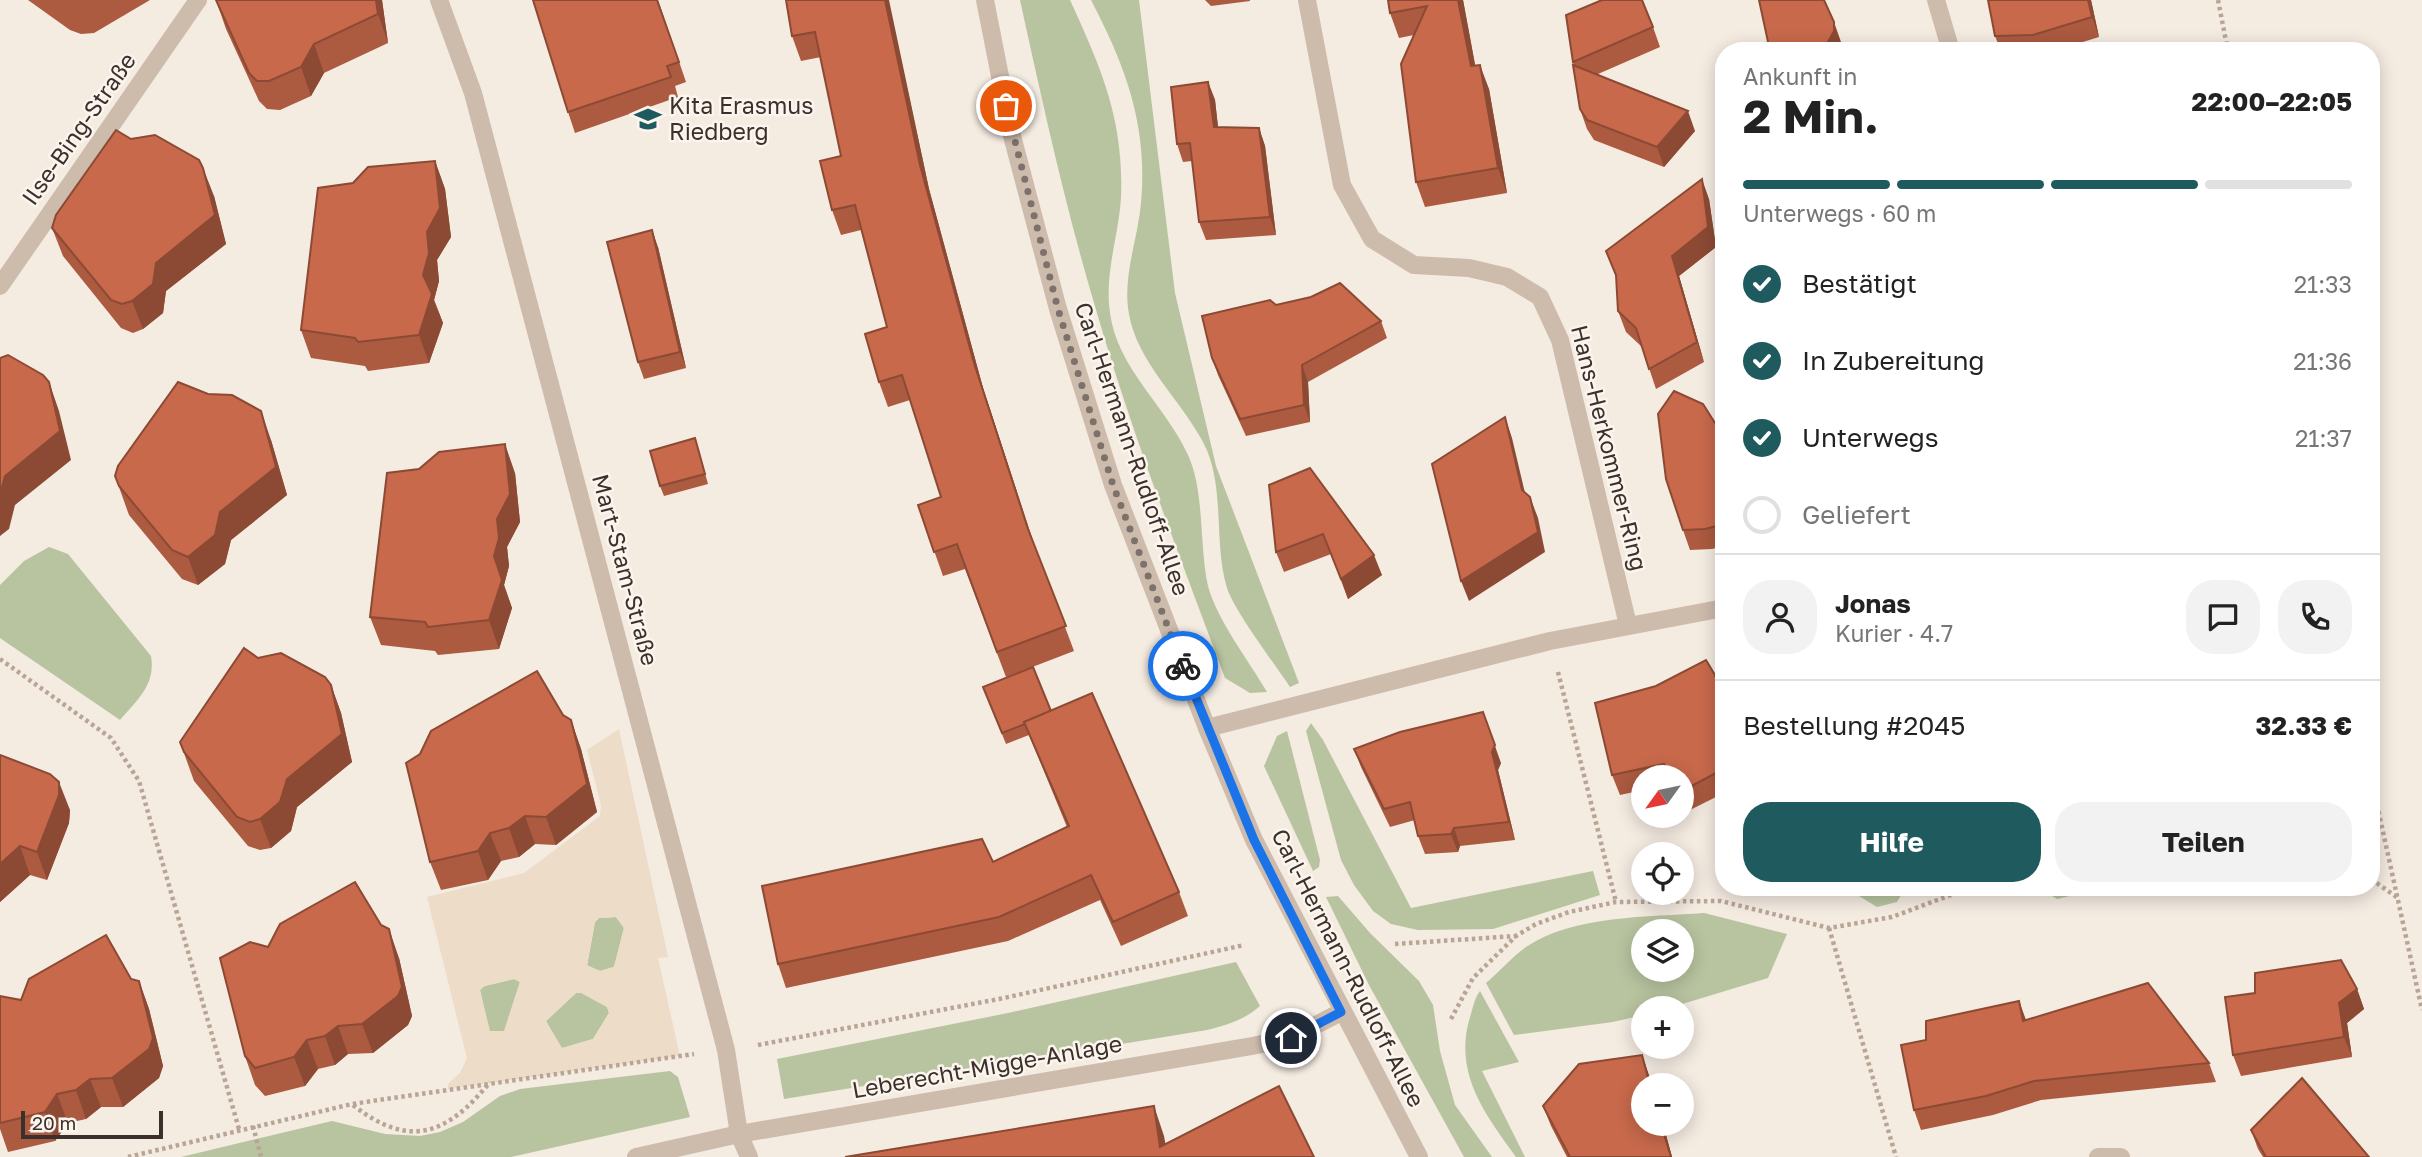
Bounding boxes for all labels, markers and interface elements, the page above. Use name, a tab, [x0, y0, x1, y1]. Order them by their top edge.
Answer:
street label: Ilse-Bing-Straße	[15, 47, 141, 210]
text: Ankunft in	[1743, 62, 1858, 90]
pin	[976, 76, 1036, 136]
text: 22:00–22:05	[2192, 86, 2352, 117]
icon: bag	[987, 87, 1025, 125]
text: 2 Min.	[1743, 88, 1879, 143]
place label: Kita Erasmus Riedberg	[669, 91, 813, 145]
school or university icon: Kita Erasmus Riedberg	[633, 104, 663, 134]
text: Unterwegs · 60 m	[1743, 199, 1936, 227]
icon: check	[1743, 265, 1781, 303]
text: Bestätigt	[1802, 268, 1917, 299]
text: 21:33	[2294, 270, 2352, 298]
street label: Carl-Hermann-Rudloff-Allee	[1069, 298, 1196, 599]
street label: Hans-Herkommer-Ring	[1566, 322, 1654, 573]
icon: check	[1743, 342, 1781, 380]
text: In Zubereitung	[1802, 345, 1985, 376]
text: 21:36	[2293, 347, 2352, 375]
icon: check	[1743, 419, 1781, 457]
text: Unterwegs	[1802, 422, 1939, 453]
text: 21:37	[2295, 424, 2352, 452]
street label: Mart-Stam-Straße	[587, 471, 665, 669]
text: Geliefert	[1802, 499, 1911, 530]
button: person	[1743, 580, 1817, 654]
button: chat	[2186, 580, 2260, 654]
button: phone	[2278, 580, 2352, 654]
text: Jonas	[1835, 588, 1911, 619]
text: Kurier · 4.7	[1835, 619, 1953, 647]
courier	[1148, 631, 1218, 701]
icon: bike	[1164, 647, 1202, 685]
text: Bestellung #2045	[1743, 710, 1965, 741]
text: 32.33 €	[2255, 710, 2352, 741]
north arrow	[1631, 765, 1694, 828]
map controls	[1631, 765, 1694, 1136]
button: Hilfe	[1743, 802, 2041, 882]
button: Teilen	[2055, 802, 2352, 882]
street label: Carl-Hermann-Rudloff-Allee	[1266, 824, 1431, 1111]
button: locate	[1631, 842, 1694, 905]
button: layers	[1631, 919, 1694, 982]
button: +	[1631, 996, 1694, 1059]
pin	[1261, 1008, 1321, 1068]
icon: home	[1272, 1019, 1310, 1057]
street label: Leberecht-Migge-Anlage	[850, 1028, 1124, 1104]
button: −	[1631, 1073, 1694, 1136]
scale bar	[21, 1108, 163, 1140]
text: 20 m	[32, 1111, 76, 1134]

